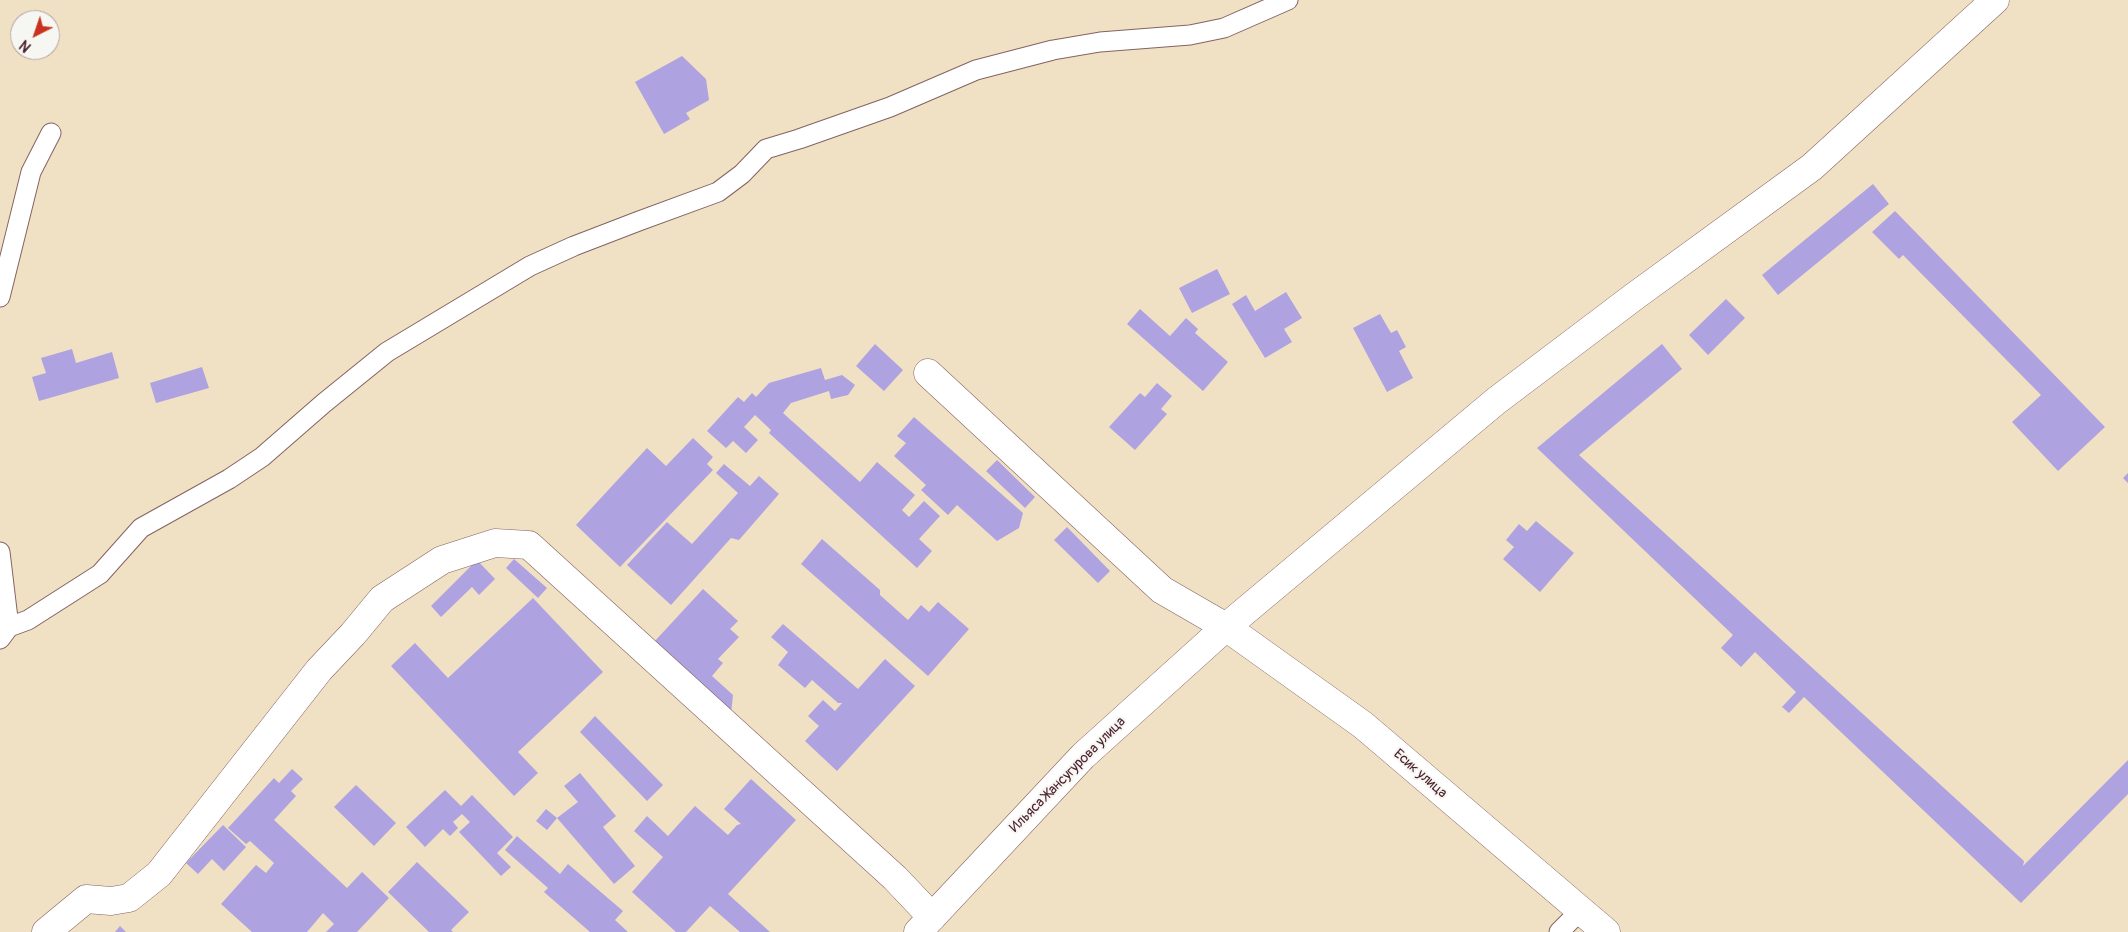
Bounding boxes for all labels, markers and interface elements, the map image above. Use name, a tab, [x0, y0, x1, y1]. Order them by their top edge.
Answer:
north arrow	[10, 10, 60, 60]
text: N	[16, 36, 35, 55]
street label: Ильяса Жансугурова улица	[1007, 714, 1129, 836]
street label: Есик улица	[1390, 746, 1450, 802]

